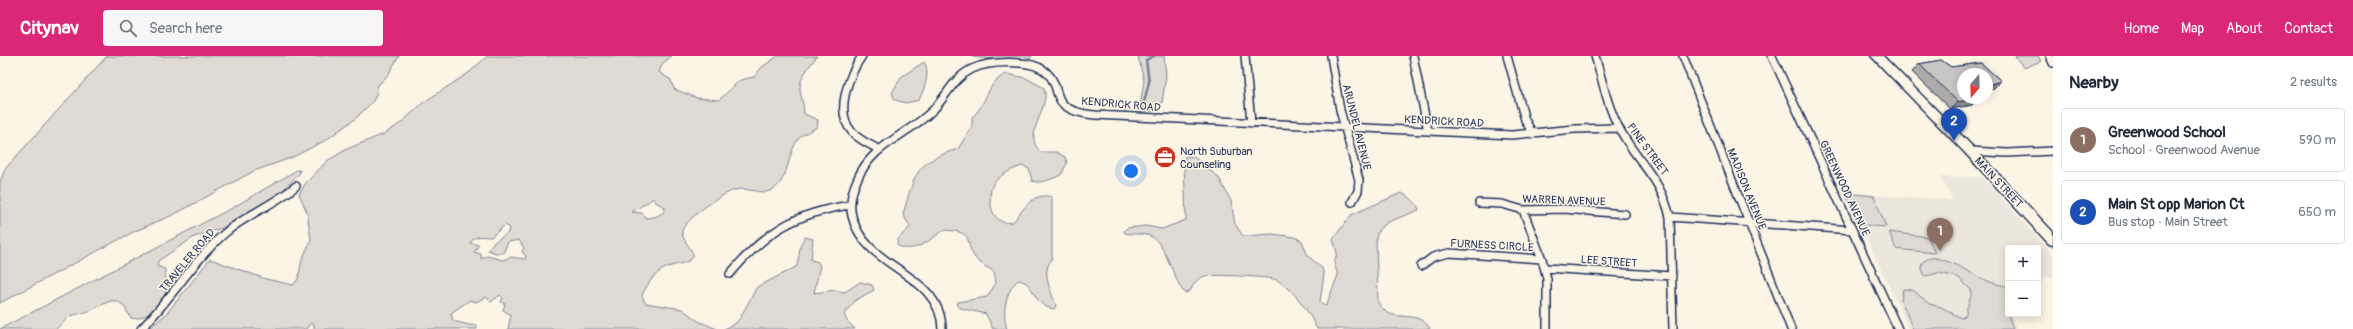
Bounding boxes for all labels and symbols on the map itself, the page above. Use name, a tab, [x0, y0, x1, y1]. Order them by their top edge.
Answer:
north arrow	[1957, 68, 1993, 104]
street label: ARUNDEL AVENUE	[1340, 83, 1374, 172]
street label: KENDRICK ROAD	[1081, 95, 1161, 114]
pin: 2	[1941, 108, 1967, 141]
street label: KENDRICK ROAD	[1404, 113, 1484, 130]
street label: PINE STREET	[1624, 121, 1671, 178]
street label: GREENWOOD AVENUE	[1817, 138, 1873, 238]
office icon: North Suburban Counseling	[1152, 144, 1178, 170]
place label: North Suburban Counseling	[1180, 145, 1252, 171]
street label: MADISON AVENUE	[1724, 146, 1769, 232]
street label: MAIN STREET	[1972, 154, 2025, 210]
your location	[1121, 161, 1141, 181]
street label: WARREN AVENUE	[1522, 193, 1606, 208]
pin: 1	[1927, 218, 1953, 251]
street label: TRAVELER ROAD	[157, 226, 218, 295]
street label: FURNESS CIRCLE	[1450, 237, 1534, 254]
street label: LEE STREET	[1580, 253, 1638, 270]

